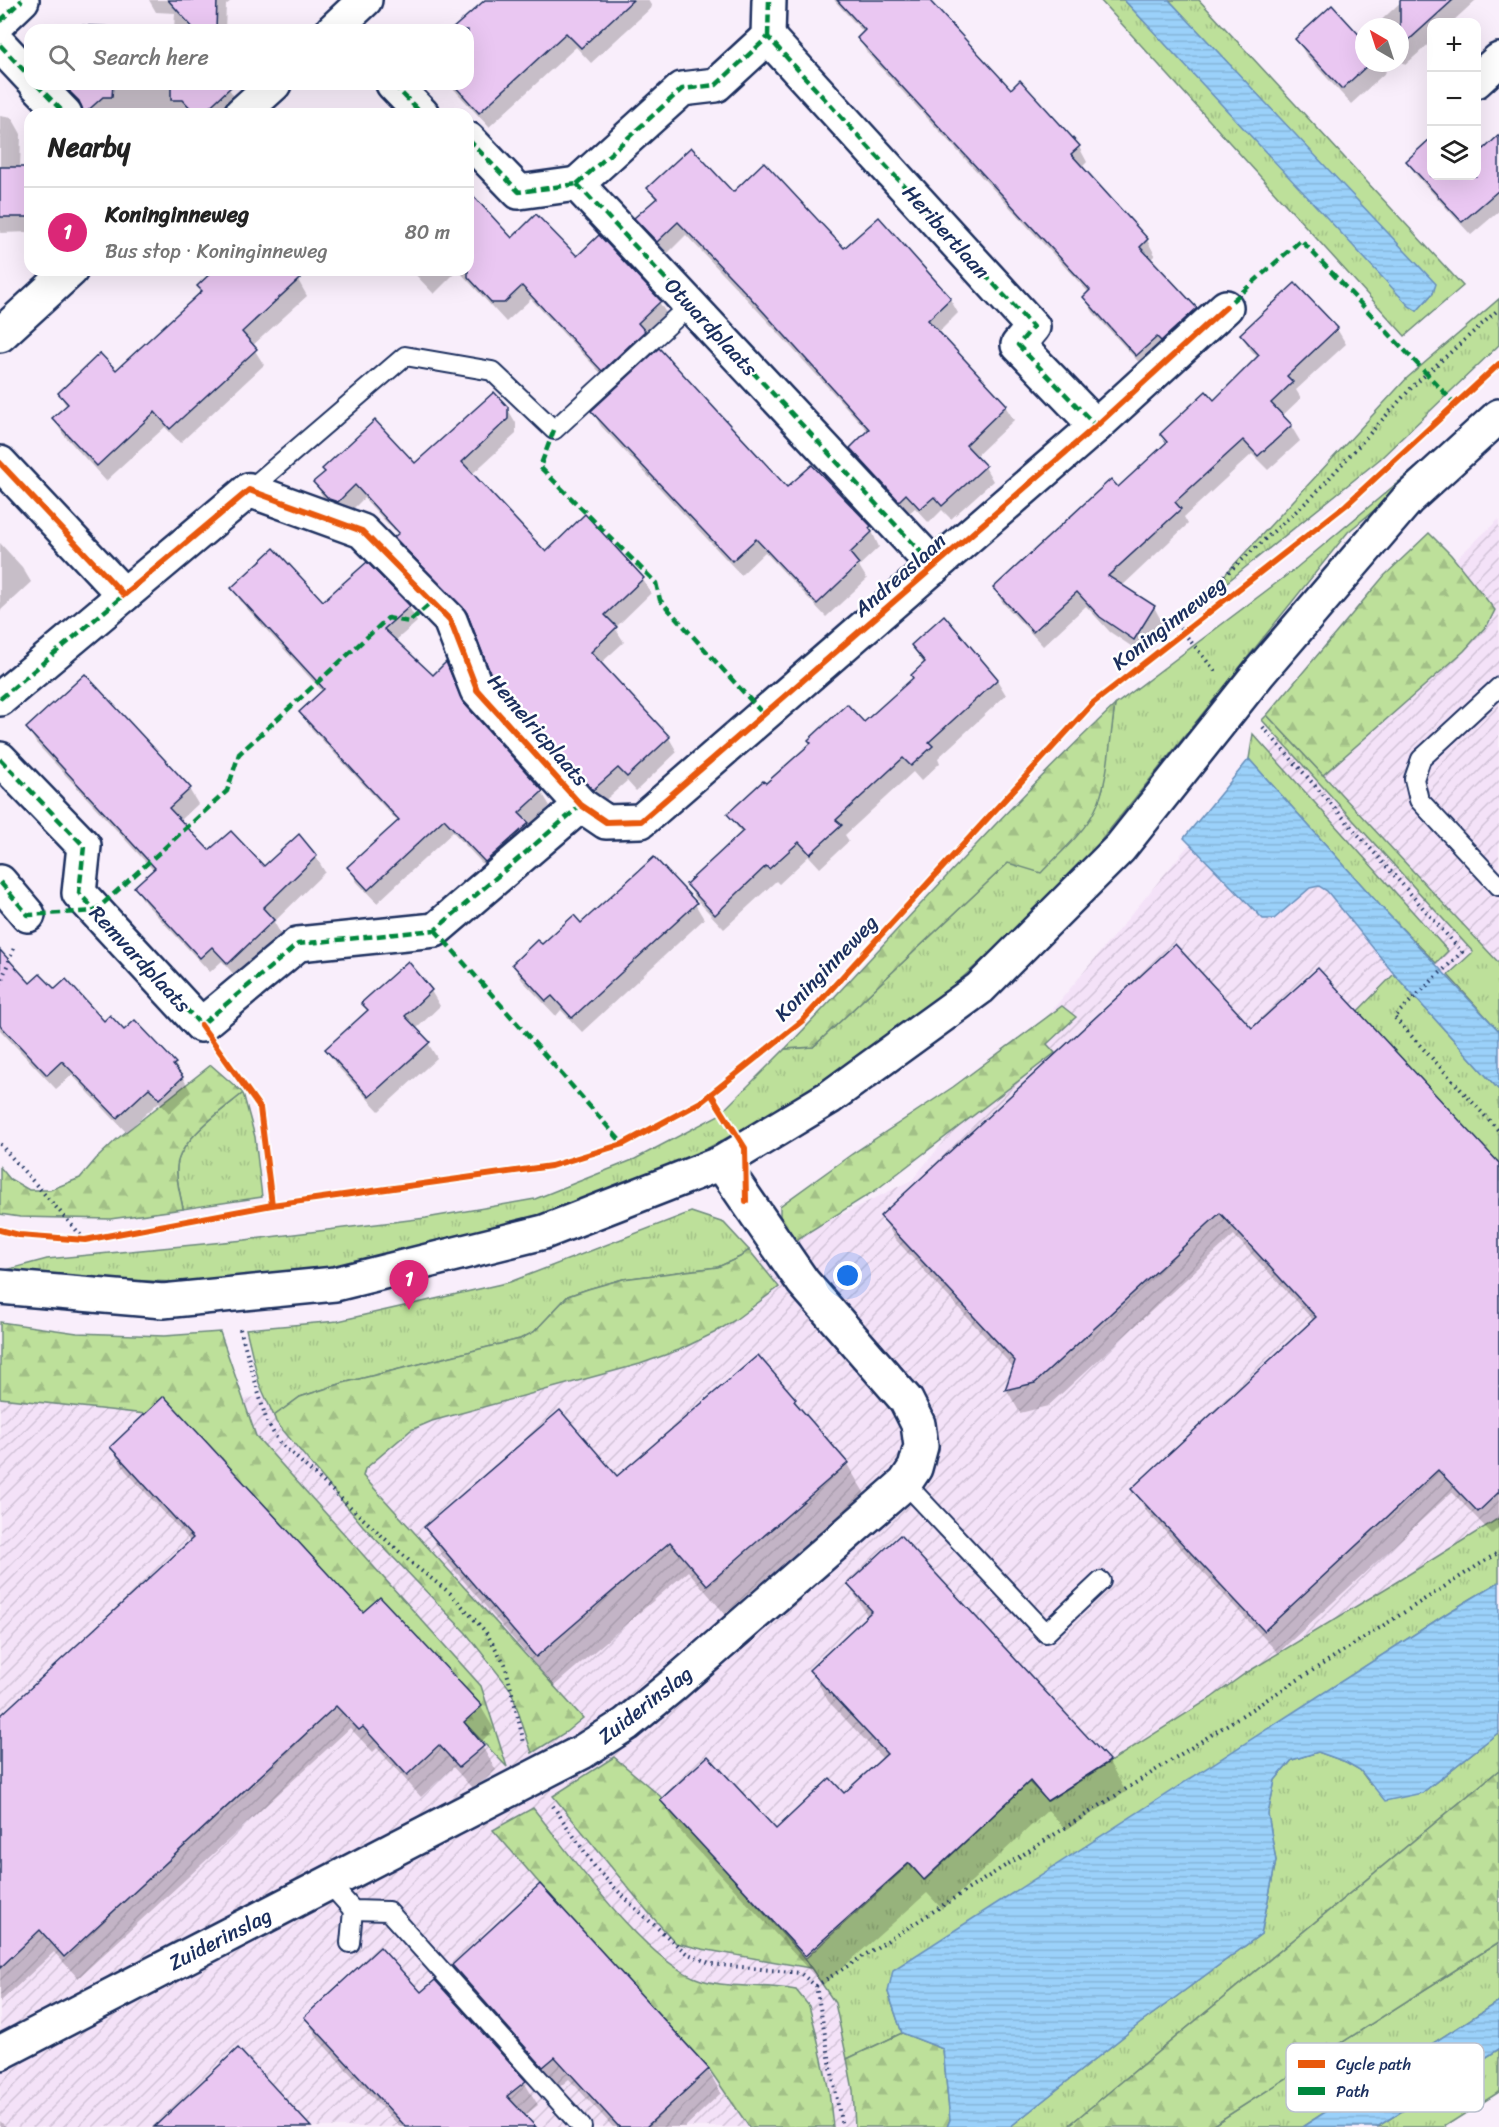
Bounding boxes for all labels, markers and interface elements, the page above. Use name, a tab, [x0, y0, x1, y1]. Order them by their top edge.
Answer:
north arrow	[1355, 18, 1409, 72]
map controls	[1427, 18, 1481, 180]
button: +	[1427, 18, 1481, 72]
search box	[24, 24, 474, 90]
text: Search here	[93, 38, 209, 77]
icon: search	[45, 41, 78, 74]
button: −	[1427, 72, 1481, 126]
text: Nearby	[48, 124, 130, 170]
button: layers	[1427, 126, 1481, 180]
street label: Heribertlaan	[893, 176, 999, 288]
text: Koninginneweg	[105, 195, 249, 234]
text: 1	[63, 215, 72, 250]
text: 80 m	[405, 215, 450, 250]
text: Bus stop · Koninginneweg	[105, 234, 328, 269]
street label: Otwardplaats	[655, 269, 768, 386]
street label: Andreaslaan	[844, 523, 956, 627]
street label: Koninginneweg	[1103, 565, 1235, 680]
street label: Hemelricplaats	[478, 665, 599, 796]
street label: Remvardplaats	[80, 896, 201, 1022]
street label: Koninginneweg	[765, 905, 888, 1031]
pin: 1	[390, 1260, 428, 1310]
your location	[833, 1261, 862, 1290]
street label: Zuiderinslag	[589, 1655, 701, 1755]
street label: Zuiderinslag	[161, 1897, 279, 1981]
legend	[1286, 2043, 1484, 2112]
text: Cycle path	[1336, 2050, 1411, 2079]
text: Path	[1336, 2077, 1369, 2106]

